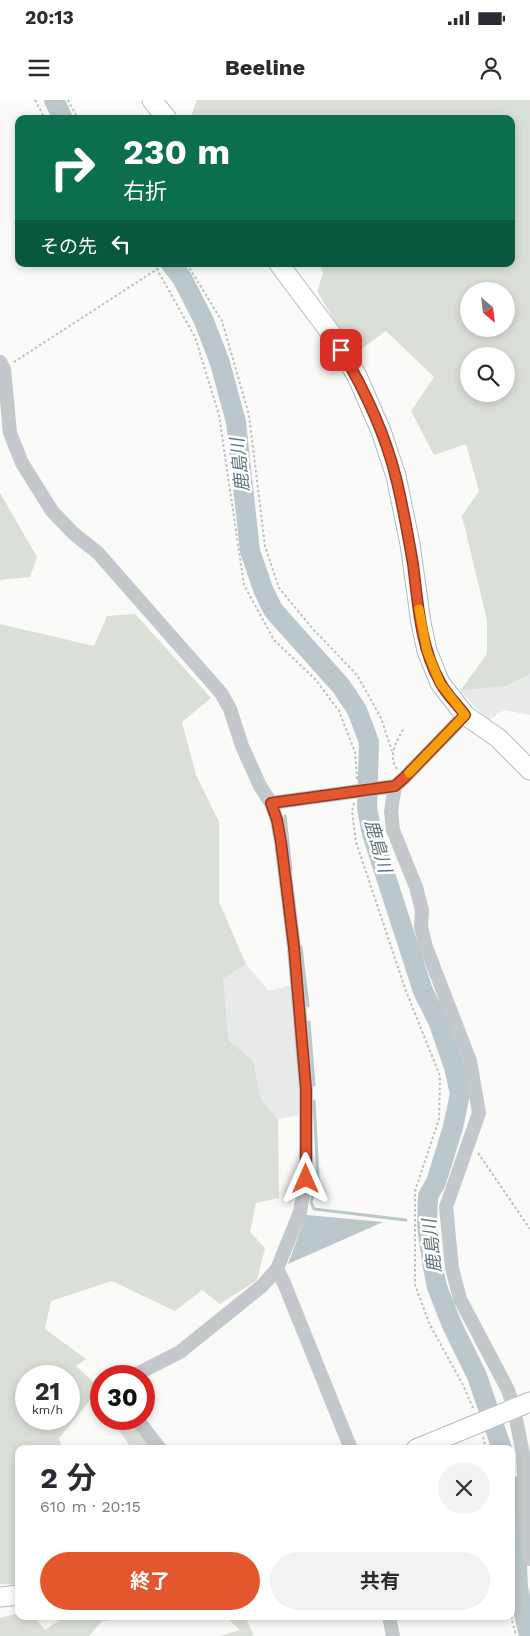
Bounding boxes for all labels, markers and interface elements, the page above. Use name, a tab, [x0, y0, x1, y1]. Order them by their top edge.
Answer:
text: 20:13	[25, 6, 74, 29]
icon: menu	[25, 54, 53, 82]
icon: person	[477, 54, 505, 82]
text: Beeline	[225, 55, 305, 80]
text: 230 m	[123, 131, 230, 173]
icon: right	[40, 135, 105, 200]
text: 右折	[123, 179, 167, 204]
icon: left	[107, 230, 135, 258]
text: その先	[40, 235, 97, 258]
north arrow	[460, 282, 515, 338]
map controls	[460, 282, 515, 402]
pin	[320, 329, 362, 371]
icon: arrive	[327, 336, 355, 364]
button: search	[460, 347, 515, 402]
water label: 鹿島川	[226, 435, 253, 493]
water label: 鹿島川	[361, 817, 397, 877]
position arrow	[279, 1152, 331, 1204]
water label: 鹿島川	[418, 1216, 445, 1274]
speed limit sign: 30	[90, 1365, 155, 1430]
text: 21	[35, 1377, 60, 1406]
text: km/h	[32, 1403, 63, 1417]
text: 2 分	[40, 1460, 96, 1495]
button: close	[438, 1462, 490, 1514]
text: 610 m · 20:15	[40, 1497, 141, 1516]
button: 終了	[40, 1552, 260, 1610]
button: 共有	[270, 1552, 490, 1610]

